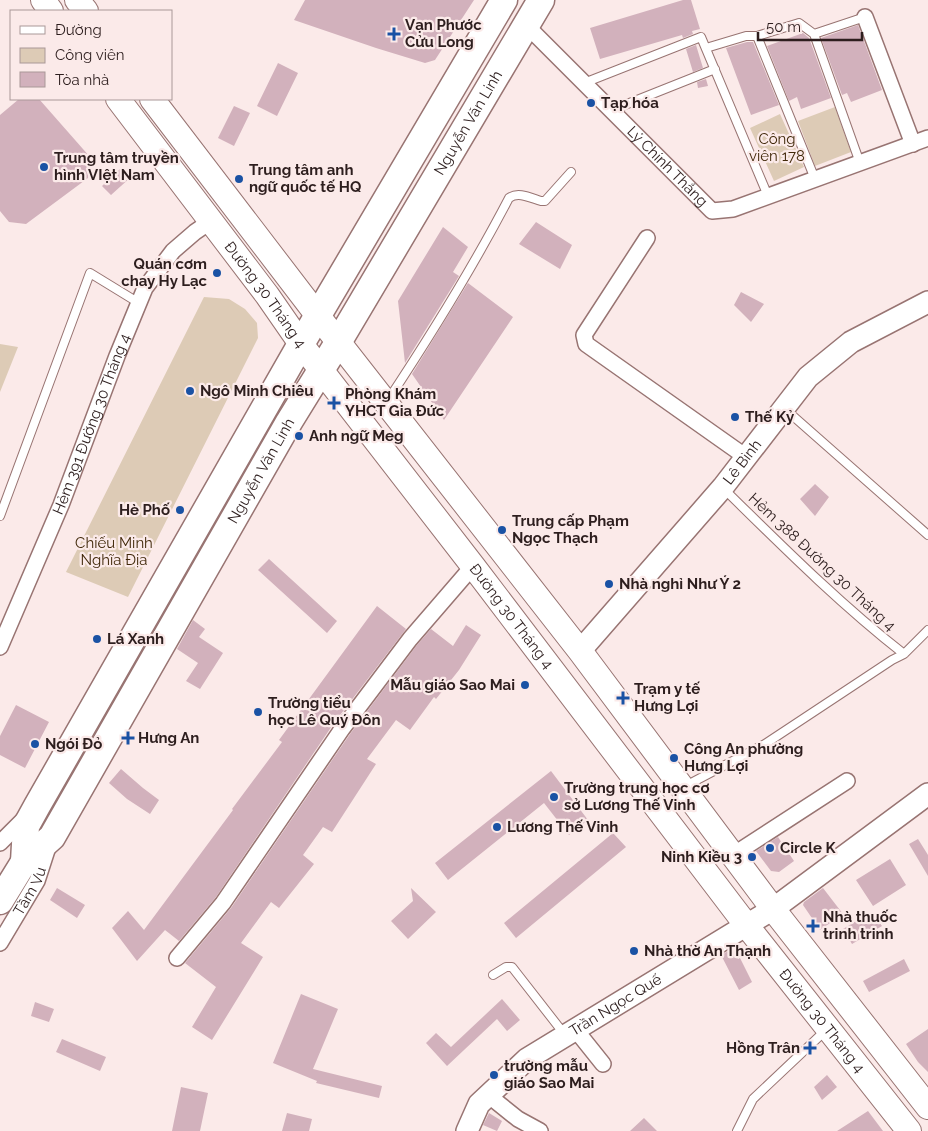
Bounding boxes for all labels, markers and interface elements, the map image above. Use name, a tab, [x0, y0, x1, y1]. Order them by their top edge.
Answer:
legend	[10, 10, 172, 100]
scale bar	[758, 10, 862, 42]
place label: Vạn Phước Cửu Long	[405, 16, 482, 51]
text: 50 m	[766, 18, 801, 36]
text: Đường	[55, 21, 102, 39]
marker: Vạn Phước Cửu Long	[387, 27, 401, 41]
text: Công viên	[55, 46, 124, 64]
street label: Nguyễn Văn Linh	[430, 67, 506, 178]
text: Tòa nhà	[55, 71, 109, 89]
place label: Tạp hóa	[601, 94, 659, 112]
marker: Tạp hóa	[585, 97, 597, 109]
street label: Lý Chính Thắng	[623, 122, 711, 210]
park label: Công viên 178	[749, 130, 805, 165]
place label: Trung tâm truyền hình VIệt Nam	[54, 149, 179, 184]
marker: Trung tâm truyền hình VIệt Nam	[38, 161, 50, 173]
place label: Trung tâm anh ngữ quốc tế HQ	[249, 161, 361, 196]
marker: Trung tâm anh ngữ quốc tế HQ	[233, 173, 245, 185]
street label: Đường 30 Tháng 4	[221, 238, 310, 351]
place label: Quán cơm chay Hy Lạc	[121, 255, 208, 290]
marker: Quán cơm chay Hy Lạc	[211, 267, 223, 279]
street label: Hẻm 391 Đường 30 Tháng 4	[49, 331, 134, 517]
place label: Ngô Minh Chiêu	[200, 382, 313, 400]
marker: Ngô Minh Chiêu	[184, 385, 196, 397]
place label: Phòng Khám YHCT Gia Đức	[345, 385, 445, 420]
marker: Phòng Khám YHCT Gia Đức	[327, 396, 341, 410]
place label: Thế Kỷ	[745, 408, 795, 426]
marker: Thế Kỷ	[729, 411, 741, 423]
street label: Nguyễn Văn Linh	[224, 415, 298, 527]
place label: Anh ngữ Meg	[309, 427, 404, 445]
marker: Anh ngữ Meg	[293, 430, 305, 442]
street label: Lê Bình	[719, 436, 765, 488]
street label: Hẻm 388 Đường 30 Tháng 4	[745, 489, 899, 635]
place label: Hè Phố	[119, 501, 170, 519]
marker: Hè Phố	[174, 504, 186, 516]
place label: Trung cấp Phạm Ngọc Thạch	[512, 512, 629, 547]
marker: Trung cấp Phạm Ngọc Thạch	[496, 524, 508, 536]
park label: Chiếu Minh Nghĩa Địa	[75, 534, 153, 569]
street label: Đường 30 Tháng 4	[466, 560, 557, 672]
place label: Nhà nghỉ Như Ý 2	[619, 575, 741, 593]
marker: Nhà nghỉ Như Ý 2	[603, 578, 615, 590]
place label: Lá Xanh	[107, 630, 164, 648]
marker: Lá Xanh	[91, 633, 103, 645]
place label: Mẫu giáo Sao Mai	[390, 676, 515, 694]
marker: Mẫu giáo Sao Mai	[519, 679, 531, 691]
place label: Trạm y tế Hưng Lợi	[634, 680, 700, 715]
marker: Trạm y tế Hưng Lợi	[616, 691, 630, 705]
place label: Trường tiểu học Lê Quý Đôn	[268, 694, 381, 729]
marker: Trường tiểu học Lê Quý Đôn	[252, 706, 264, 718]
place label: Hưng An	[138, 729, 199, 747]
marker: Hưng An	[122, 732, 134, 744]
place label: Ngói Đỏ	[45, 735, 102, 753]
marker: Ngói Đỏ	[29, 738, 41, 750]
place label: Công An phường Hưng Lợi	[684, 740, 803, 775]
marker: Công An phường Hưng Lợi	[668, 752, 680, 764]
place label: Trường trung học cơ sở Lương Thế Vinh	[564, 779, 710, 814]
marker: Trường trung học cơ sở Lương Thế Vinh	[548, 791, 560, 803]
place label: Lương Thế Vinh	[507, 818, 618, 836]
marker: Lương Thế Vinh	[491, 821, 503, 833]
place label: Circle K	[780, 839, 837, 857]
marker: Circle K	[764, 842, 776, 854]
place label: Ninh Kiều 3	[661, 848, 742, 866]
marker: Ninh Kiều 3	[746, 851, 758, 863]
street label: Tầm Vu	[9, 865, 50, 919]
place label: Nhà thuốc trinh trinh	[823, 908, 898, 943]
marker: Nhà thuốc trinh trinh	[807, 920, 819, 932]
place label: Nhà thờ An Thạnh	[644, 942, 771, 960]
marker: Nhà thờ An Thạnh	[628, 945, 640, 957]
street label: Đường 30 Tháng 4	[775, 965, 868, 1076]
street label: Trần Ngọc Quế	[566, 970, 665, 1040]
place label: Hồng Trân	[726, 1039, 800, 1057]
marker: Hồng Trân	[804, 1042, 816, 1054]
place label: trường mẫu giáo Sao Mai	[504, 1057, 594, 1092]
marker: trường mẫu giáo Sao Mai	[488, 1069, 500, 1081]

